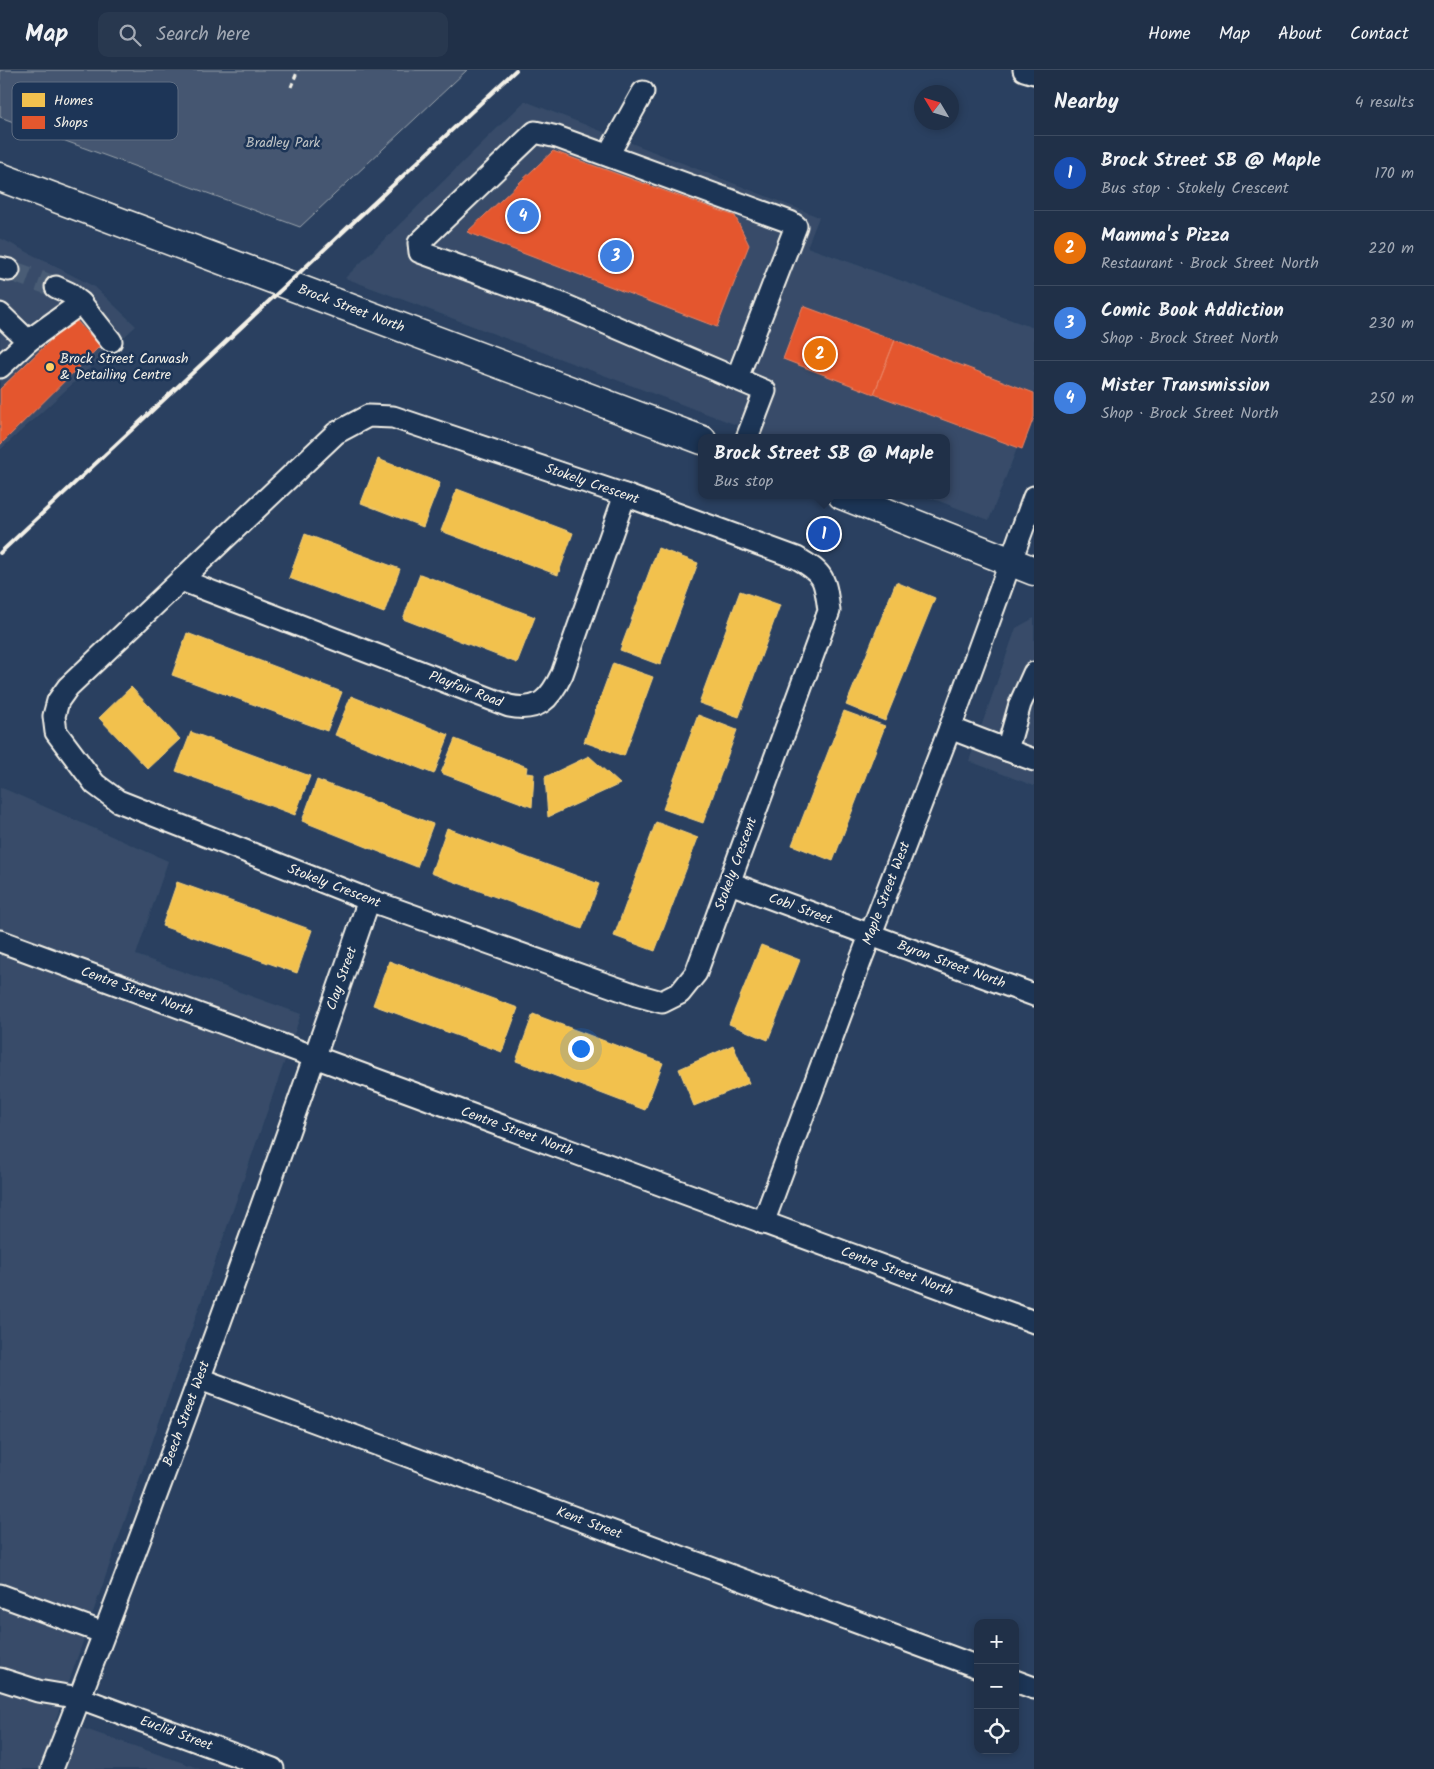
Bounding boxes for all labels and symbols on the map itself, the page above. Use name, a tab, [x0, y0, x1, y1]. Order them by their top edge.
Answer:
legend	[12, 82, 178, 140]
north arrow	[914, 85, 959, 130]
text: Homes	[54, 90, 93, 112]
text: Shops	[54, 112, 88, 134]
park label: Bradley Park	[246, 132, 321, 154]
pin: 4	[507, 197, 539, 235]
pin: 3	[600, 237, 632, 275]
street label: Brock Street North	[294, 278, 408, 339]
pin: 2	[804, 335, 836, 373]
place label: Brock Street Carwash & Detailing Centre	[60, 348, 188, 386]
marker: Brock Street Carwash & Detailing Centre	[44, 361, 56, 373]
street label: Stokely Crescent	[542, 458, 643, 511]
pin: 1	[808, 515, 840, 553]
street label: Playfair Road	[425, 665, 507, 714]
street label: Stokely Crescent	[709, 813, 763, 914]
street label: Maple Street West	[856, 838, 917, 948]
street label: Stokely Crescent	[284, 858, 384, 914]
street label: Cobl Street	[765, 887, 836, 931]
street label: Byron Street North	[894, 935, 1009, 995]
street label: Clay Street	[321, 943, 363, 1013]
street label: Centre Street North	[77, 961, 197, 1022]
your location	[568, 1036, 594, 1062]
street label: Centre Street North	[458, 1101, 577, 1162]
street label: Centre Street North	[838, 1241, 957, 1302]
street label: Beech Street West	[157, 1357, 216, 1469]
street label: Kent Street	[553, 1501, 626, 1546]
street label: Euclid Street	[137, 1710, 216, 1757]

